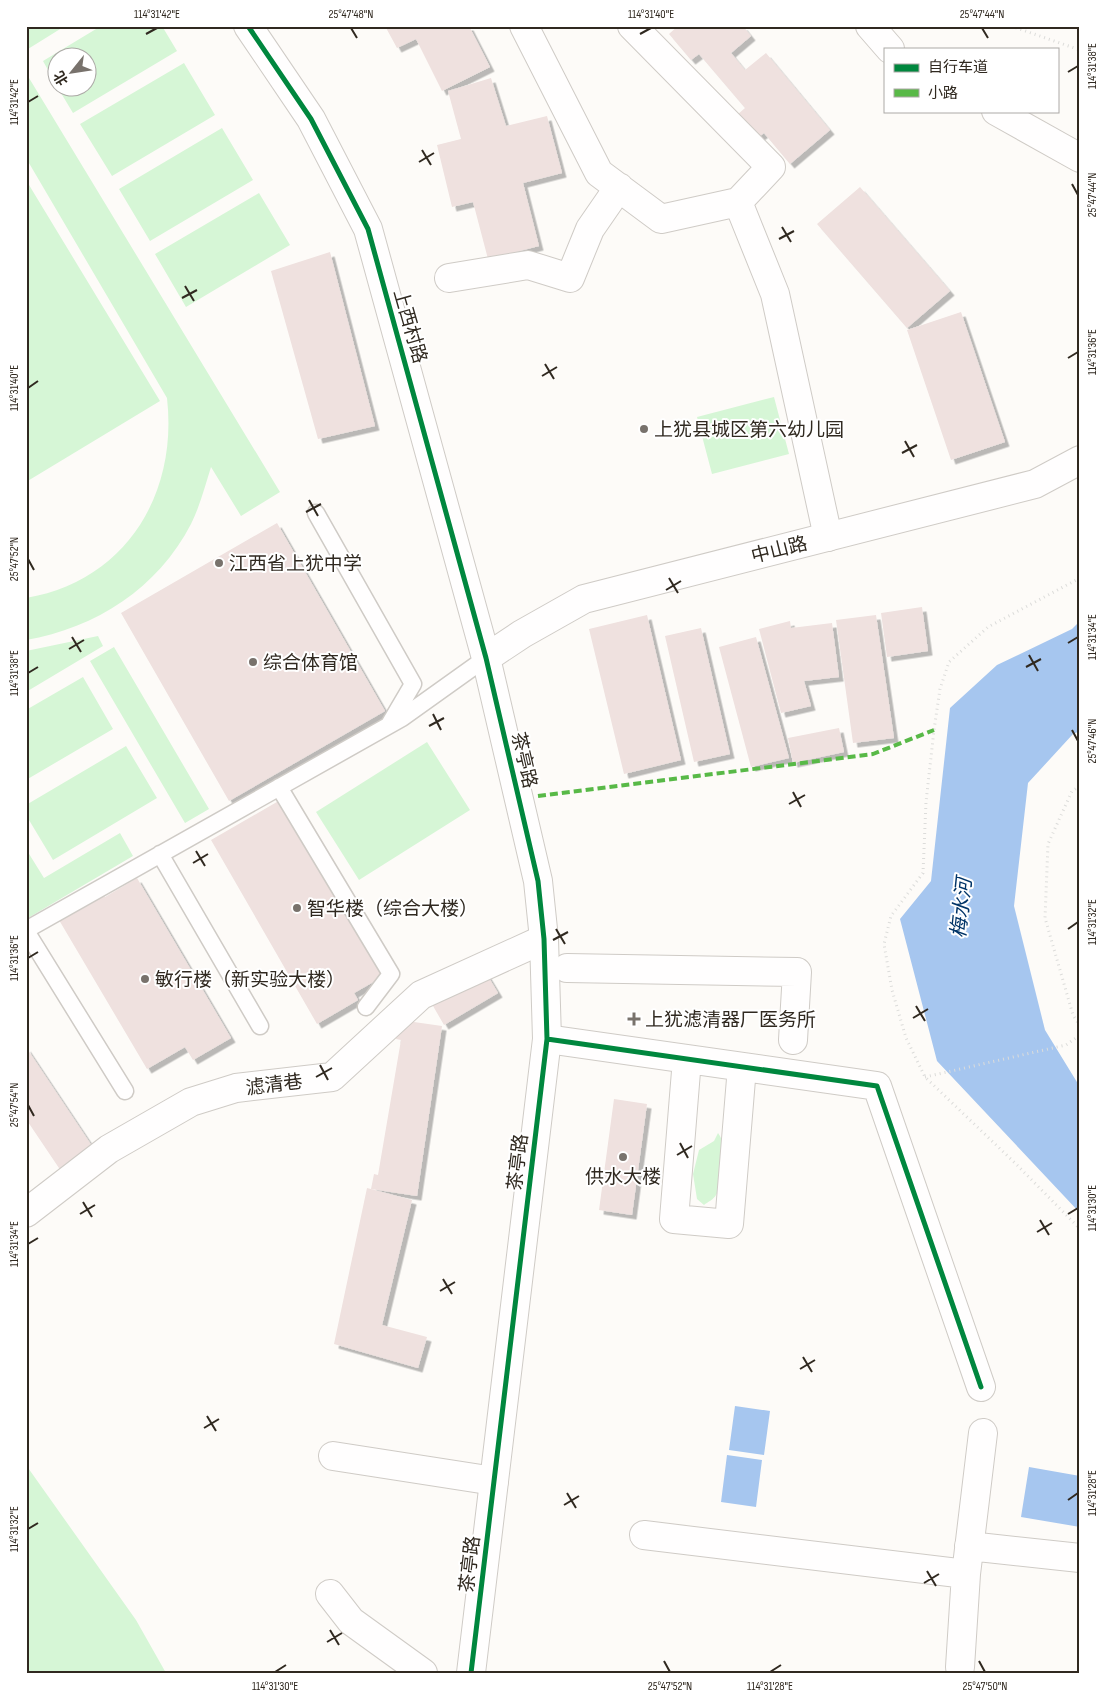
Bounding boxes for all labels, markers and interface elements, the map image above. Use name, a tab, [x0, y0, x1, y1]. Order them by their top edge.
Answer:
text: 114°31'42"E	[134, 7, 180, 22]
text: 25°47'48"N	[329, 7, 373, 22]
text: 114°31'40"E	[628, 7, 674, 22]
text: 25°47'44"N	[960, 7, 1004, 22]
text: 114°31'38"E	[1085, 43, 1100, 89]
north arrow	[48, 48, 98, 98]
legend	[884, 48, 1058, 112]
text: 自行车道	[928, 58, 988, 77]
text: 北	[50, 68, 72, 89]
text: 114°31'42"E	[7, 79, 22, 125]
text: 小路	[928, 84, 958, 103]
text: 25°47'44"N	[1085, 173, 1100, 217]
street label: 上西村路	[388, 287, 431, 366]
text: 114°31'36"E	[1085, 329, 1100, 375]
text: 114°31'40"E	[7, 365, 22, 411]
place label: 上犹县城区第六幼儿园	[654, 419, 844, 442]
marker: 上犹县城区第六幼儿园	[638, 423, 650, 435]
street label: 中山路	[749, 532, 810, 569]
text: 25°47'52"N	[7, 537, 22, 581]
place label: 江西省上犹中学	[229, 553, 362, 576]
marker: 江西省上犹中学	[213, 557, 225, 569]
text: 114°31'34"E	[1085, 614, 1100, 660]
text: 114°31'38"E	[7, 650, 22, 696]
place label: 综合体育馆	[263, 652, 358, 675]
marker: 综合体育馆	[247, 656, 259, 668]
text: 25°47'46"N	[1085, 719, 1100, 763]
street label: 茶亭路	[506, 730, 541, 791]
water label: 梅水河	[947, 873, 977, 939]
place label: 智华楼（综合大楼）	[307, 898, 478, 921]
text: 114°31'32"E	[1085, 899, 1100, 945]
marker: 智华楼（综合大楼）	[291, 902, 303, 914]
text: 114°31'36"E	[7, 935, 22, 981]
place label: 敏行楼（新实验大楼）	[155, 969, 345, 992]
marker: 敏行楼（新实验大楼）	[139, 973, 151, 985]
place label: 上犹滤清器厂医务所	[645, 1009, 816, 1032]
marker: 上犹滤清器厂医务所	[627, 1012, 641, 1026]
street label: 滤清巷	[244, 1071, 304, 1100]
text: 25°47'54"N	[7, 1083, 22, 1127]
street label: 茶亭路	[504, 1132, 533, 1192]
marker: 供水大楼	[617, 1151, 629, 1163]
place label: 供水大楼	[585, 1166, 661, 1189]
text: 114°31'30"E	[1085, 1185, 1100, 1231]
text: 114°31'34"E	[7, 1221, 22, 1267]
text: 114°31'28"E	[1085, 1470, 1100, 1516]
text: 114°31'32"E	[7, 1506, 22, 1552]
street label: 茶亭路	[456, 1534, 485, 1594]
text: 114°31'30"E	[252, 1679, 298, 1694]
text: 25°47'52"N	[648, 1679, 692, 1694]
text: 114°31'28"E	[747, 1679, 793, 1694]
text: 25°47'50"N	[963, 1679, 1007, 1694]

